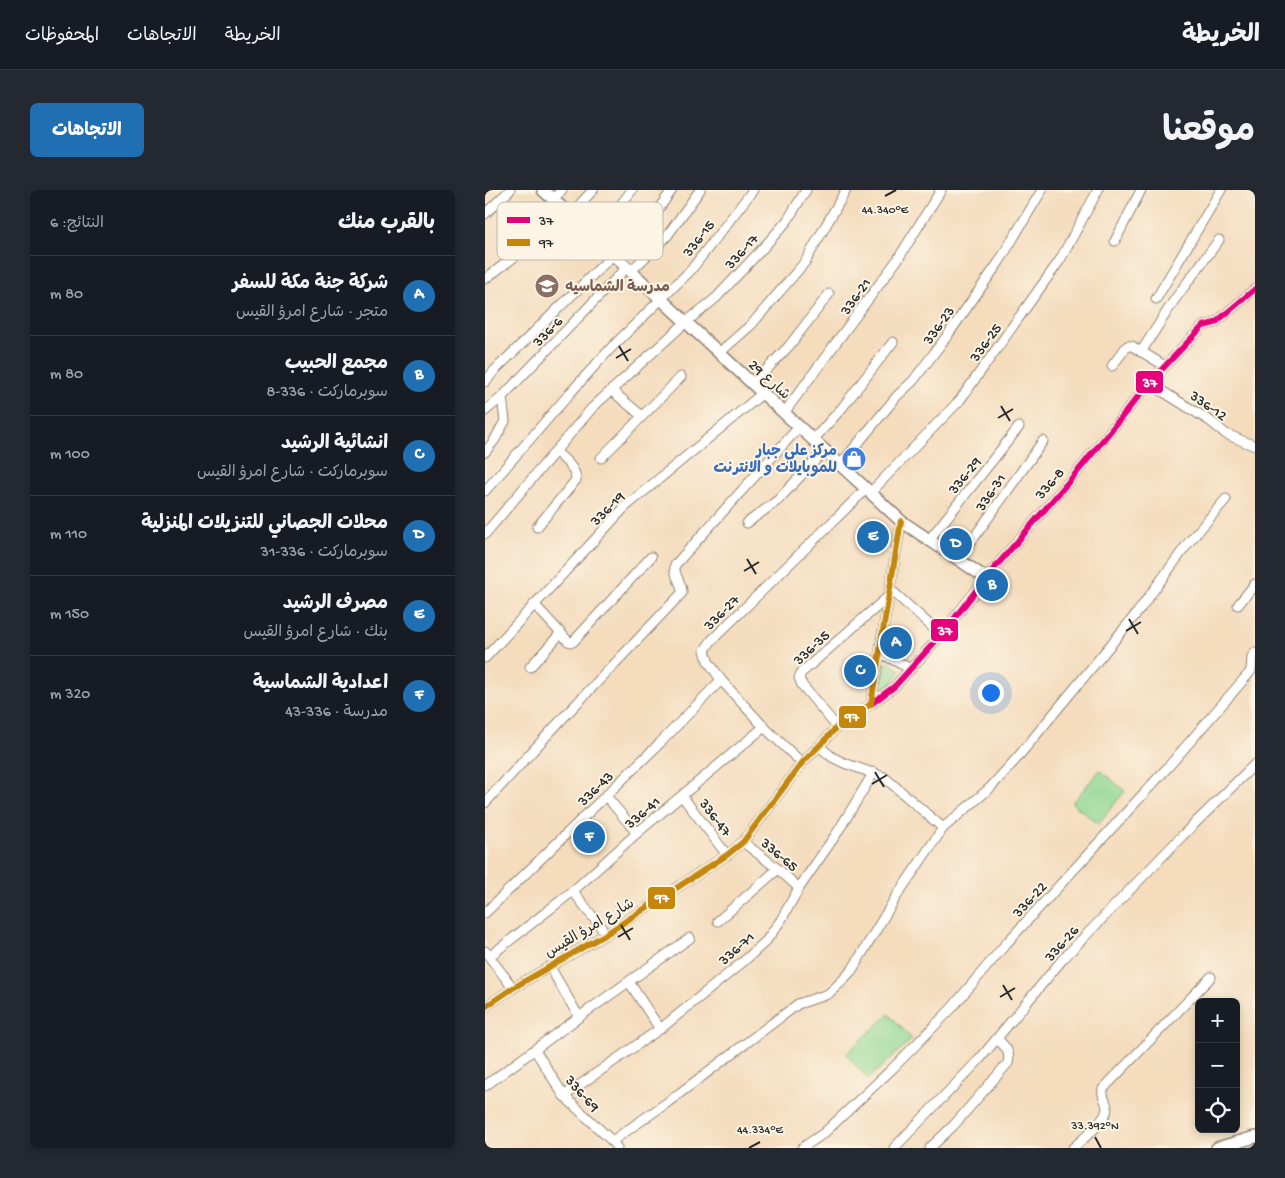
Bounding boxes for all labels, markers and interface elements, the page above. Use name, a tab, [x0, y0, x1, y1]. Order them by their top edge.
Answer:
text: الخريطة	[1182, 22, 1260, 51]
text: المحفوظات	[25, 26, 99, 47]
text: الاتجاهات	[127, 26, 197, 47]
text: الخريطة	[225, 26, 281, 47]
button: الاتجاهات	[30, 103, 144, 157]
text: موقعنا	[1162, 113, 1255, 154]
legend	[497, 202, 663, 260]
text: 44.340°E	[862, 204, 909, 218]
text: بالقرب منك	[338, 212, 435, 237]
text: 37	[538, 214, 554, 231]
text: النتائج: 6	[50, 215, 104, 234]
street label: 336-15	[679, 217, 720, 262]
street label: 336-17	[721, 230, 764, 275]
text: 97	[538, 236, 554, 253]
text: شركة جنة مكة للسفر	[233, 273, 388, 296]
school or university icon: مدرسة الشماسيه	[534, 273, 560, 299]
street label: 336-21	[837, 275, 876, 320]
place label: مدرسة الشماسيه	[565, 278, 670, 297]
text: 80 m	[50, 286, 83, 305]
text: A	[414, 286, 424, 305]
street label: 336-23	[919, 303, 960, 350]
text: متجر · شارع امرؤ القيس	[236, 304, 388, 323]
street label: 336-6	[529, 313, 568, 352]
street label: 336-25	[966, 320, 1007, 367]
text: مجمع الحبيب	[285, 353, 388, 376]
street label: شارع 29	[744, 357, 793, 404]
text: 80 m	[50, 366, 83, 385]
text: B	[415, 366, 423, 385]
line badge: 37	[1135, 370, 1164, 394]
text: 37	[1142, 376, 1158, 393]
text: سوبرماركت · 336-8	[267, 384, 388, 403]
street label: 336-12	[1185, 387, 1230, 426]
text: انشائية الرشيد	[281, 433, 388, 456]
place label: مركز علي جبار للموبايلات و الانترنت	[714, 443, 837, 478]
text: 100 m	[50, 446, 90, 465]
text: C	[415, 446, 423, 465]
shop icon: مركز علي جبار للموبايلات و الانترنت	[841, 446, 867, 472]
street label: 336-29	[944, 454, 986, 499]
text: سوبرماركت · شارع امرؤ القيس	[197, 464, 388, 483]
street label: 336-8	[1031, 465, 1069, 505]
street label: 336-31	[972, 471, 1011, 516]
street label: 336-19	[587, 488, 630, 531]
text: محلات الجصاني للتنزيلات المنزلية	[141, 513, 388, 536]
pin: E	[857, 518, 889, 556]
pin: D	[940, 525, 972, 563]
text: 110 m	[50, 526, 87, 545]
text: D	[414, 526, 424, 545]
text: سوبرماركت · 336-31	[261, 544, 388, 563]
pin: B	[976, 566, 1008, 604]
street label: 336-27	[700, 591, 745, 636]
text: مصرف الرشيد	[283, 593, 388, 616]
text: 150 m	[50, 606, 89, 625]
text: E	[414, 606, 424, 625]
line badge: 37	[930, 618, 959, 642]
text: بنك · شارع امرؤ القيس	[243, 624, 388, 643]
pin: A	[880, 624, 912, 662]
text: 37	[937, 624, 953, 641]
street label: 336-35	[790, 627, 835, 671]
pin: C	[844, 652, 876, 690]
text: اعدادية الشماسية	[253, 673, 388, 696]
your location	[978, 680, 1004, 706]
text: 320 m	[50, 686, 90, 705]
text: F	[415, 686, 423, 705]
text: مدرسة · 336-43	[285, 704, 388, 723]
line badge: 97	[838, 705, 867, 729]
text: 97	[844, 710, 860, 727]
street label: 336-43	[574, 768, 618, 811]
street label: 336-41	[621, 793, 665, 834]
street label: 336-47	[694, 795, 735, 842]
pin: F	[573, 818, 605, 856]
street label: 336-65	[756, 834, 801, 876]
street label: 336-22	[1009, 879, 1052, 923]
line badge: 97	[647, 886, 676, 910]
text: 97	[654, 891, 670, 908]
street label: شارع امرؤ القيس	[542, 895, 638, 963]
street label: 336-26	[1041, 922, 1084, 967]
street label: 336-71	[715, 929, 759, 971]
map controls	[1195, 998, 1240, 1133]
button: +	[1195, 998, 1240, 1043]
button: −	[1195, 1043, 1240, 1088]
street label: 336-69	[560, 1072, 603, 1117]
button: locate	[1195, 1088, 1240, 1133]
text: 33.392°N	[1070, 1120, 1119, 1134]
text: 44.334°E	[737, 1124, 784, 1138]

